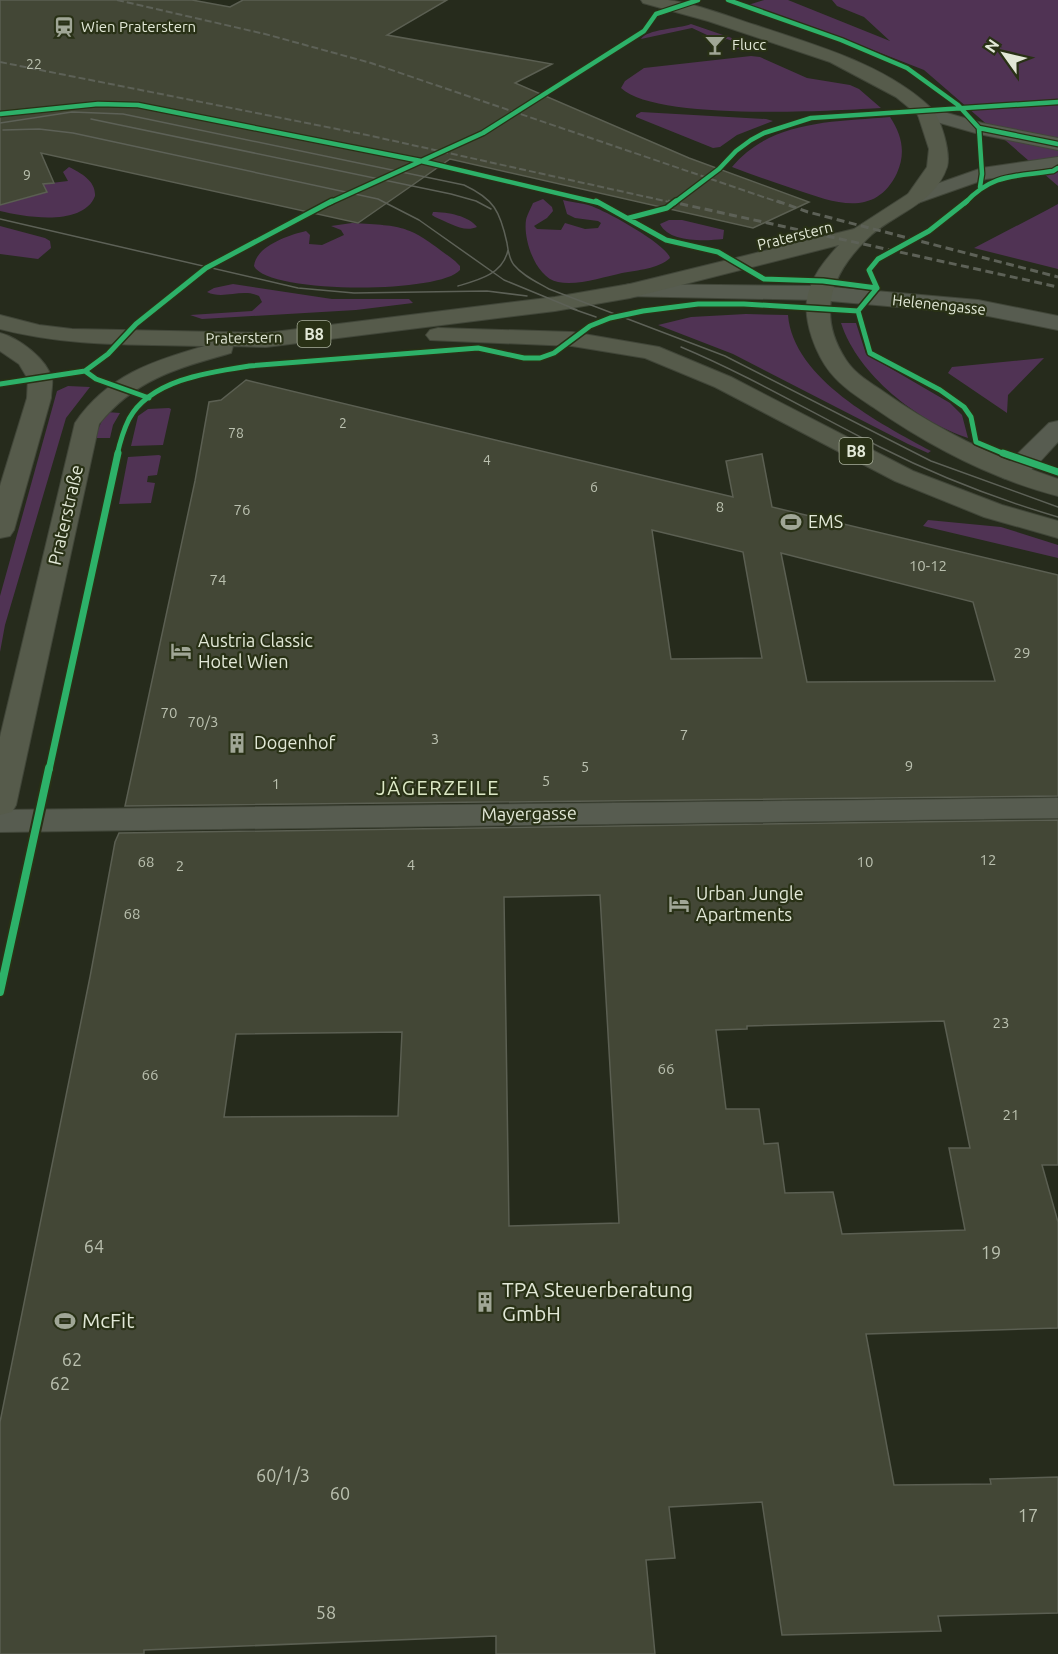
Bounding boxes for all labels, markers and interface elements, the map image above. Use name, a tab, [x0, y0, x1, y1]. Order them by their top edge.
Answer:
station icon: Wien Praterstern	[52, 15, 76, 39]
place label: Wien Praterstern	[81, 18, 196, 35]
north arrow	[974, 24, 1034, 84]
bar icon: Flucc	[703, 33, 727, 57]
place label: Flucc	[732, 36, 766, 53]
text: N	[981, 36, 1002, 56]
house number: 22	[26, 56, 42, 72]
house number: 9	[23, 167, 31, 183]
street label: Praterstern	[755, 218, 834, 253]
street label: Helenengasse	[891, 291, 987, 318]
road number: B8	[298, 321, 330, 347]
street label: Praterstern	[205, 328, 283, 347]
house number: 2	[339, 415, 347, 431]
house number: 78	[228, 425, 244, 441]
road number: B8	[840, 438, 872, 464]
house number: 4	[483, 452, 491, 468]
street label: Praterstraße	[44, 463, 86, 567]
house number: 6	[590, 479, 598, 495]
house number: 8	[716, 498, 724, 515]
house number: 76	[234, 501, 250, 518]
sports icon: EMS	[779, 510, 803, 534]
place label: EMS	[808, 511, 843, 531]
house number: 10-12	[909, 557, 947, 574]
house number: 74	[210, 571, 226, 588]
place label: Austria Classic Hotel Wien	[198, 630, 313, 671]
hotel icon: Austria Classic Hotel Wien	[169, 639, 193, 663]
house number: 29	[1014, 644, 1030, 661]
house number: 70	[161, 704, 177, 721]
house number: 70/3	[188, 713, 218, 730]
house number: 7	[680, 726, 688, 743]
house number: 3	[431, 730, 439, 747]
building icon: Dogenhof	[225, 731, 249, 755]
place label: Dogenhof	[254, 732, 336, 752]
house number: 9	[905, 757, 913, 774]
house number: 5	[581, 758, 589, 775]
house number: 5	[542, 772, 550, 789]
house number: 1	[272, 775, 280, 792]
district label: JÄGERZEILE	[376, 776, 500, 799]
street label: Mayergasse	[481, 802, 577, 824]
house number: 12	[980, 851, 996, 868]
house number: 68	[138, 853, 154, 870]
house number: 10	[857, 853, 873, 870]
house number: 4	[407, 856, 415, 873]
house number: 2	[176, 857, 184, 874]
place label: Urban Jungle Apartments	[696, 883, 804, 924]
hotel icon: Urban Jungle Apartments	[667, 892, 691, 916]
house number: 68	[124, 905, 140, 922]
house number: 23	[993, 1014, 1009, 1031]
house number: 66	[658, 1060, 674, 1077]
house number: 66	[142, 1066, 158, 1083]
house number: 21	[1003, 1106, 1019, 1123]
house number: 64	[84, 1236, 104, 1256]
house number: 19	[981, 1242, 1001, 1262]
place label: TPA Steuerberatung GmbH	[502, 1277, 693, 1325]
building icon: TPA Steuerberatung GmbH	[473, 1290, 497, 1314]
place label: McFit	[82, 1308, 134, 1332]
sports icon: McFit	[53, 1309, 77, 1333]
house number: 62	[62, 1349, 82, 1369]
house number: 62	[50, 1373, 70, 1393]
house number: 60/1/3	[256, 1465, 310, 1485]
house number: 60	[330, 1483, 350, 1503]
house number: 17	[1018, 1505, 1038, 1525]
house number: 58	[316, 1602, 336, 1622]

